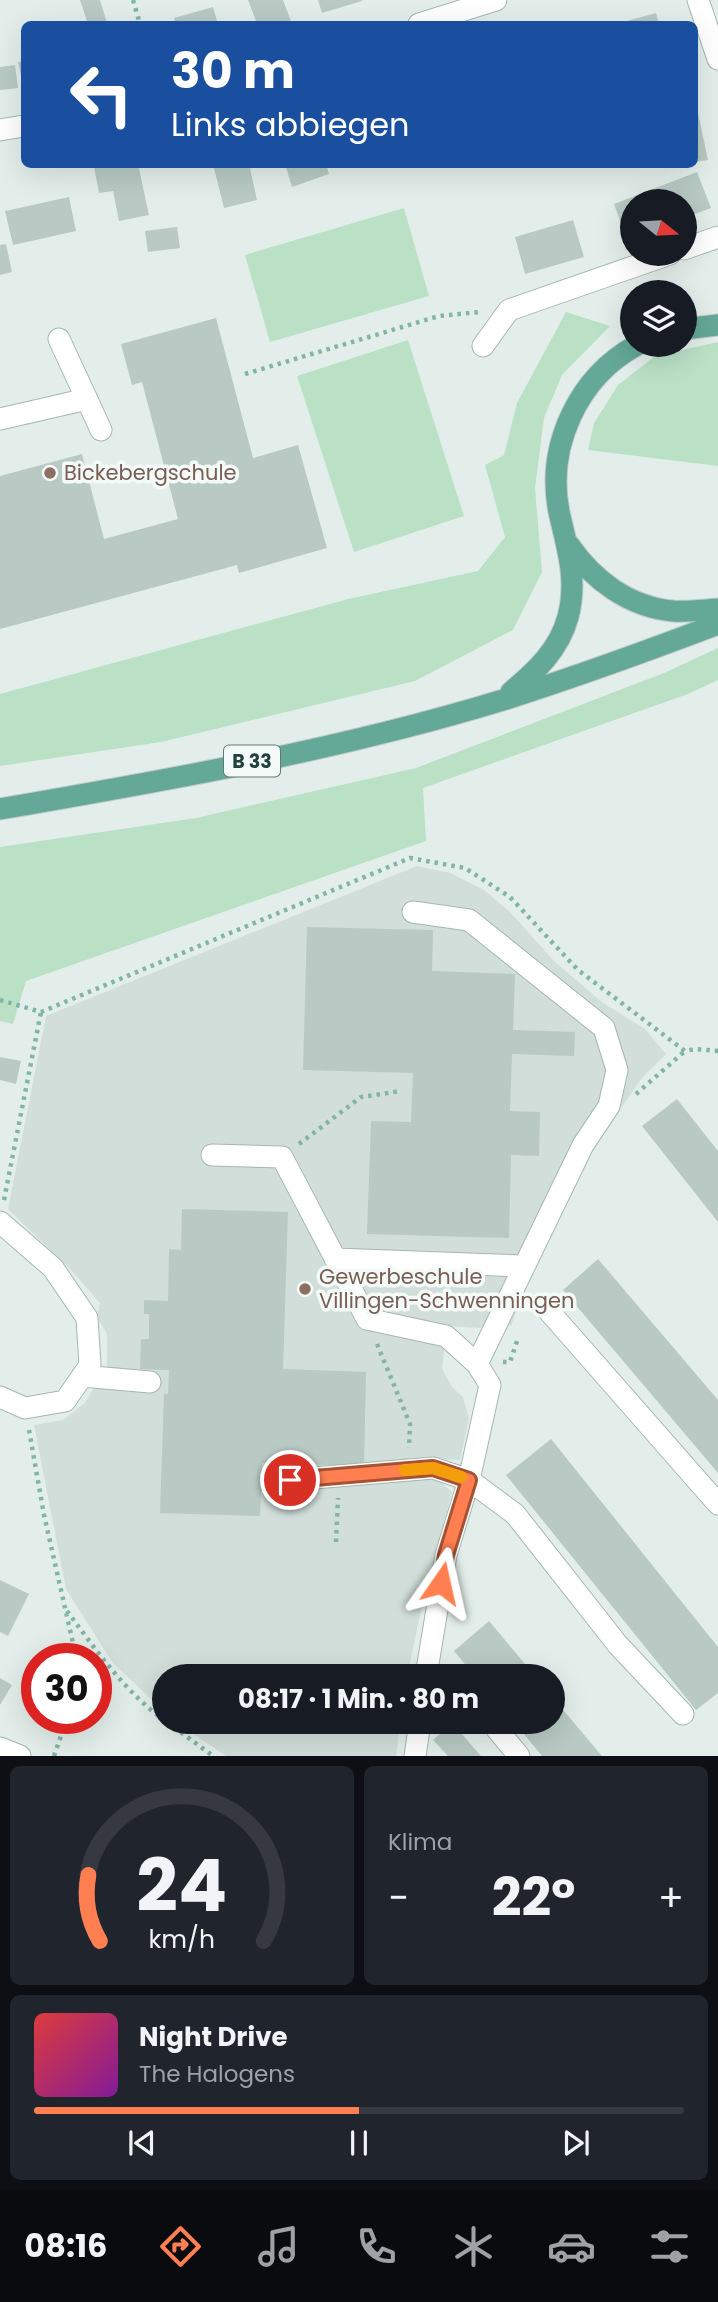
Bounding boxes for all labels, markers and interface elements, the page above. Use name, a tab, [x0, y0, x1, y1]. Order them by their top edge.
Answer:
text: 30 m	[171, 37, 295, 105]
icon: left	[56, 49, 147, 140]
text: Links abbiegen	[171, 102, 409, 147]
north arrow	[620, 189, 696, 266]
map controls	[620, 189, 697, 357]
button: layers	[620, 280, 697, 357]
place label: Bickebergschule	[64, 458, 237, 487]
marker: Bickebergschule	[42, 465, 58, 481]
road number: B 33	[224, 746, 280, 776]
place label: Gewerbeschule Villingen-Schwenningen	[319, 1262, 574, 1315]
marker: Gewerbeschule Villingen-Schwenningen	[297, 1281, 313, 1297]
pin	[260, 1450, 320, 1510]
icon: arrive	[271, 1461, 309, 1499]
position arrow	[404, 1546, 478, 1620]
speed limit sign: 30	[21, 1643, 112, 1734]
text: 08:17 · 1 Min. · 80 m	[238, 1681, 479, 1717]
text: Klima	[388, 1826, 452, 1858]
text: 24	[137, 1836, 227, 1937]
text: 22°	[492, 1861, 575, 1934]
text: −	[388, 1871, 409, 1924]
text: +	[658, 1871, 684, 1924]
text: km/h	[149, 1922, 215, 1957]
text: Night Drive	[139, 2019, 287, 2055]
text: The Halogens	[139, 2058, 295, 2090]
icon: previous	[123, 2124, 161, 2162]
icon: pause	[340, 2124, 378, 2162]
icon: next	[557, 2124, 595, 2162]
icon: directions	[156, 2222, 205, 2271]
icon: music	[254, 2222, 303, 2271]
icon: phone	[352, 2222, 401, 2271]
icon: climate	[449, 2222, 498, 2271]
icon: car	[547, 2222, 596, 2271]
icon: filters	[645, 2222, 694, 2271]
text: 08:16	[24, 2223, 107, 2268]

